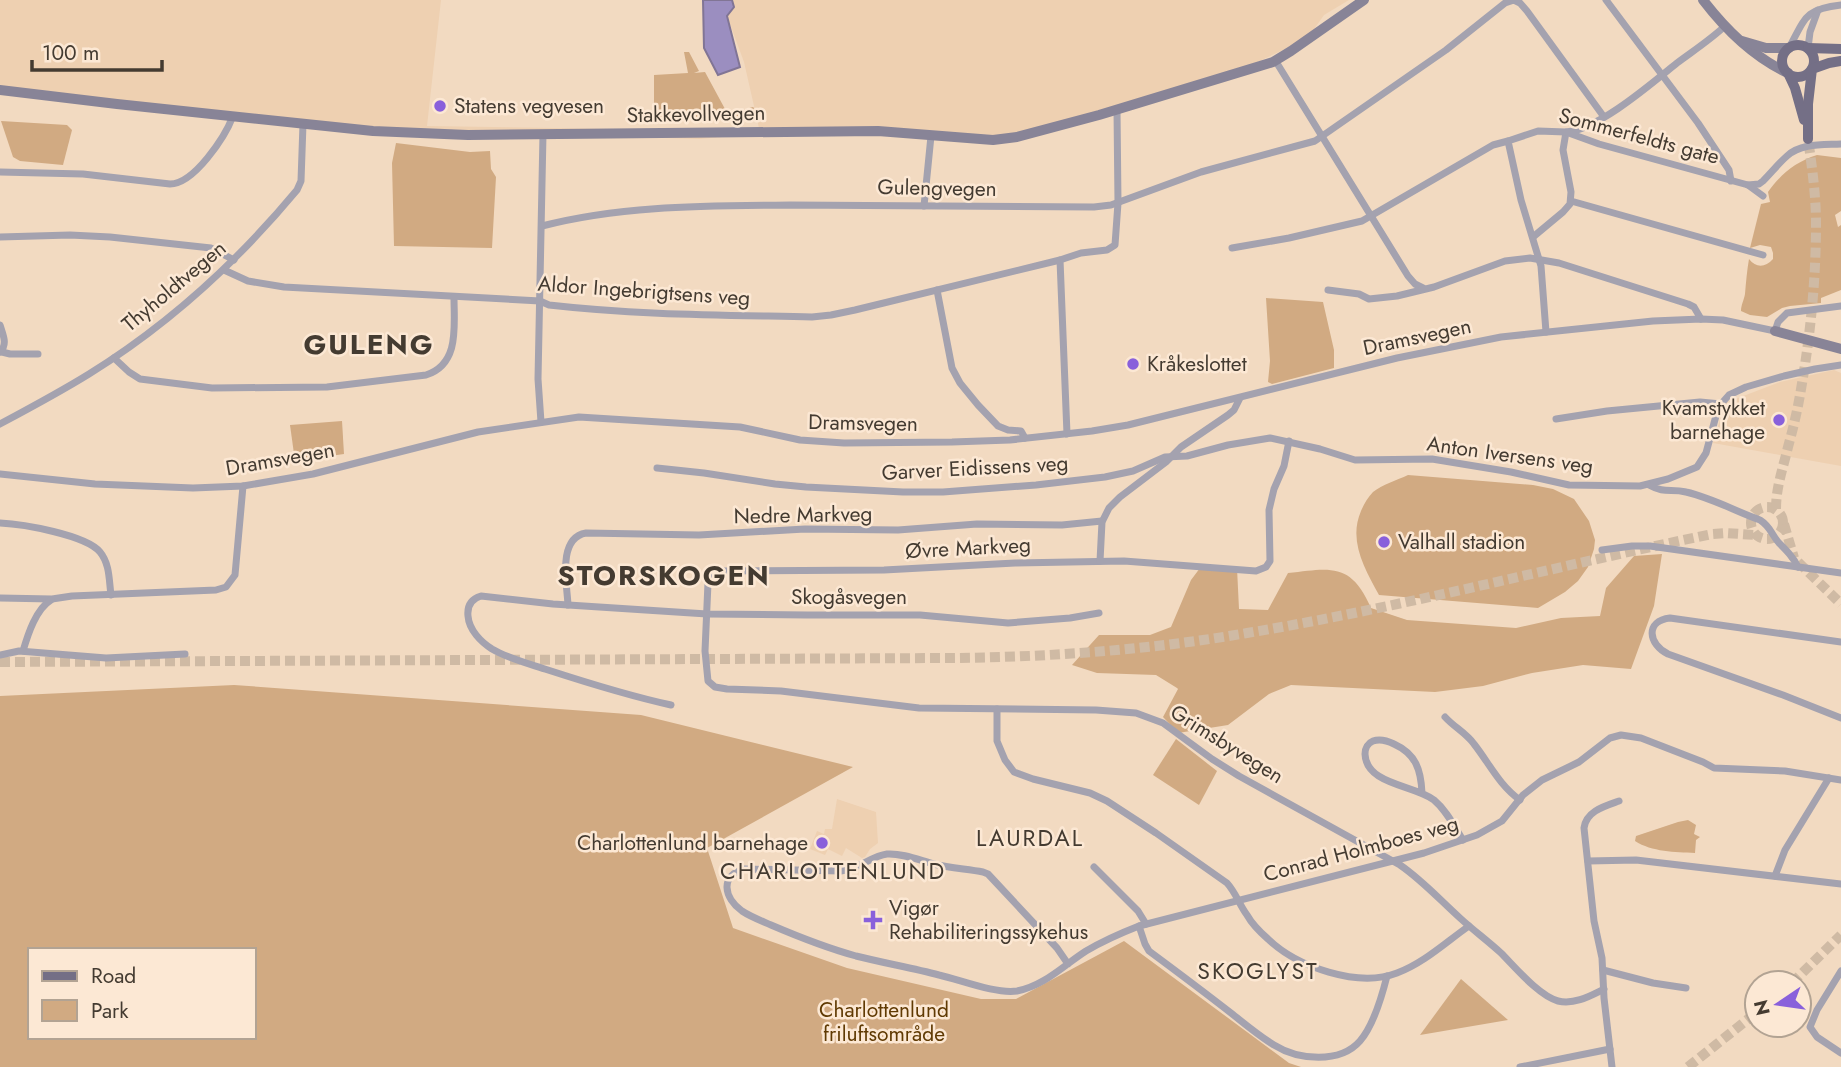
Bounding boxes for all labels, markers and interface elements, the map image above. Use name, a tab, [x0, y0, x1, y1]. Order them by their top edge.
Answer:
scale bar	[32, 28, 161, 72]
text: 100 m	[42, 38, 99, 68]
place label: Statens vegvesen	[454, 91, 604, 121]
marker: Statens vegvesen	[432, 98, 448, 114]
street label: Stakkevollvegen	[626, 98, 766, 130]
street label: Sommerfeldts gate	[1555, 100, 1723, 172]
street label: Gulengvegen	[877, 172, 997, 204]
street label: Thyholdtvegen	[115, 233, 233, 339]
street label: Aldor Ingebrigtsens veg	[537, 269, 751, 313]
street label: Dramsvegen	[1360, 311, 1474, 363]
district label: GULENG	[303, 324, 435, 365]
place label: Kråkeslottet	[1147, 349, 1247, 379]
marker: Kråkeslottet	[1125, 356, 1141, 372]
place label: Kvamstykket barnehage	[1662, 393, 1765, 447]
street label: Dramsvegen	[808, 407, 918, 439]
marker: Kvamstykket barnehage	[1771, 412, 1787, 428]
street label: Anton Iversens veg	[1425, 428, 1595, 482]
street label: Dramsvegen	[223, 435, 337, 483]
street label: Garver Eidissens veg	[881, 448, 1069, 488]
street label: Nedre Markveg	[733, 499, 873, 531]
place label: Valhall stadion	[1398, 527, 1525, 557]
street label: Øvre Markveg	[904, 530, 1032, 566]
marker: Valhall stadion	[1376, 534, 1392, 550]
district label: STORSKOGEN	[557, 555, 771, 596]
street label: Skogåsvegen	[791, 582, 907, 612]
street label: Grimsbyvegen	[1164, 697, 1290, 791]
street label: Conrad Holmboes veg	[1260, 809, 1462, 889]
district label: LAURDAL	[976, 821, 1084, 855]
place label: Charlottenlund barnehage	[577, 828, 808, 858]
marker: Charlottenlund barnehage	[814, 835, 830, 851]
district label: CHARLOTTENLUND	[720, 854, 946, 888]
place label: Vigør Rehabiliteringssykehus	[889, 893, 1088, 947]
marker: Vigør Rehabiliteringssykehus	[863, 910, 883, 930]
legend	[28, 948, 256, 1039]
district label: SKOGLYST	[1197, 954, 1319, 988]
text: Road	[91, 961, 136, 991]
north arrow	[1743, 969, 1813, 1039]
park label: Charlottenlund friluftsområde	[819, 995, 949, 1049]
text: Park	[91, 996, 129, 1026]
text: N	[1747, 997, 1777, 1018]

